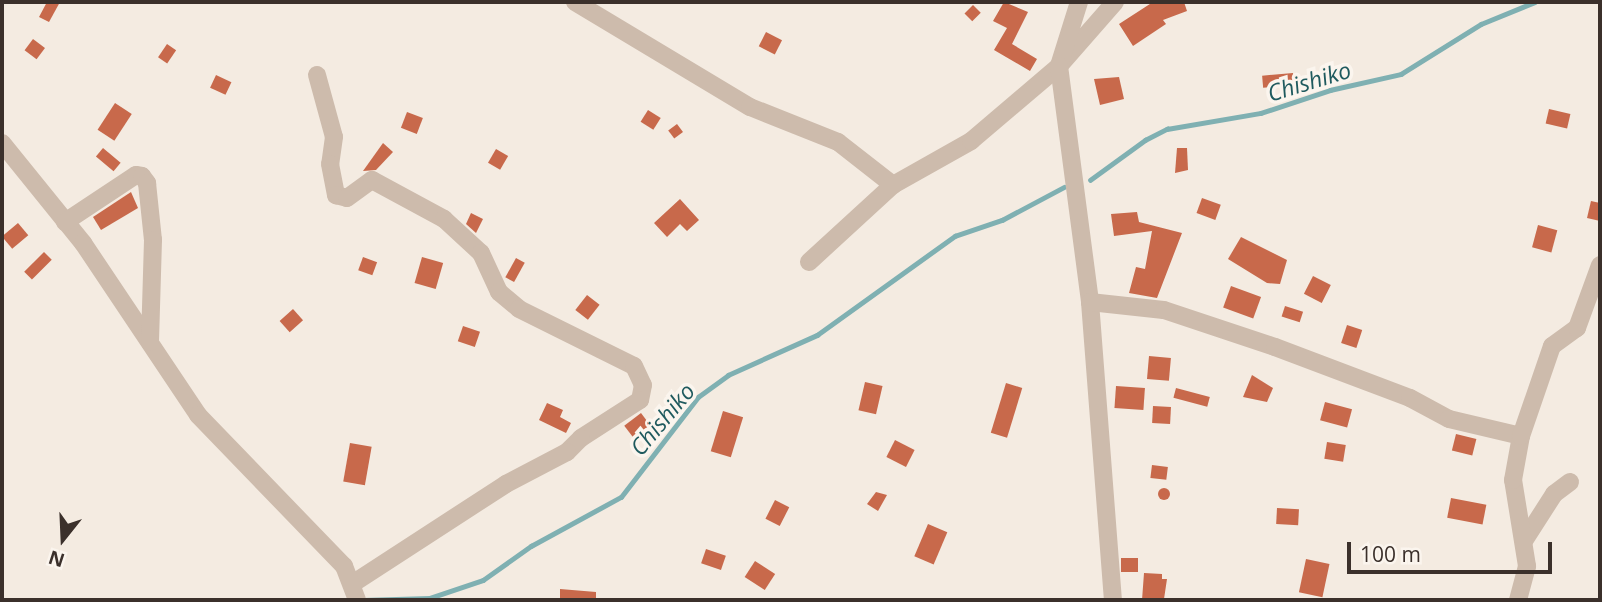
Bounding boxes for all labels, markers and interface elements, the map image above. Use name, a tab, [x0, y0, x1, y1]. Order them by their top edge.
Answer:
water label: Chishiko	[1264, 55, 1354, 107]
water label: Chishiko	[624, 377, 700, 461]
north arrow	[28, 504, 98, 574]
scale bar	[1350, 528, 1555, 572]
text: 100 m	[1360, 540, 1421, 568]
text: N	[45, 544, 68, 574]

